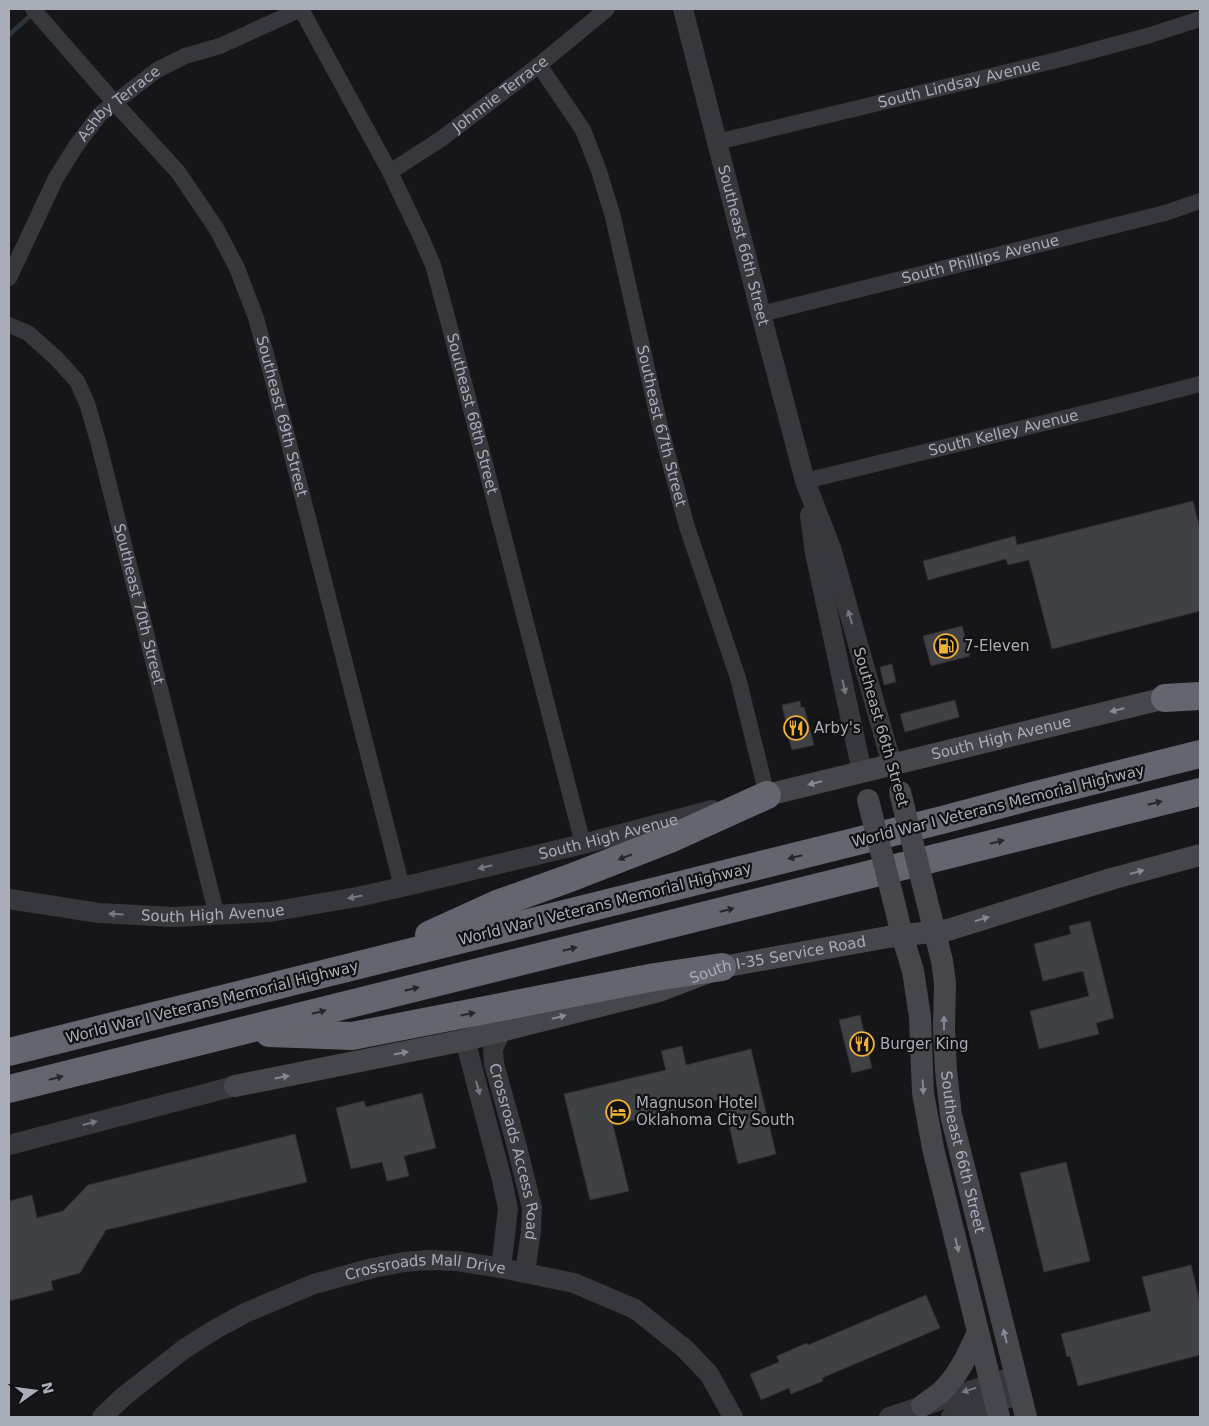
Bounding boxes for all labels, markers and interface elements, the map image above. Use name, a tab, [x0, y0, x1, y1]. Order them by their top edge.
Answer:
street label: Johnnie Terrace	[448, 52, 552, 137]
street label: South Lindsay Avenue	[876, 55, 1042, 112]
street label: Ashby Terrace	[74, 62, 164, 145]
street label: Southeast 66th Street	[714, 163, 773, 328]
street label: South Phillips Avenue	[900, 231, 1061, 288]
street label: Southeast 68th Street	[443, 331, 502, 496]
street label: Southeast 69th Street	[252, 334, 311, 499]
street label: Southeast 67th Street	[633, 344, 690, 509]
street label: South Kelley Avenue	[926, 406, 1080, 460]
street label: Southeast 70th Street	[110, 521, 168, 686]
one-way arrow	[846, 609, 854, 624]
fuel station icon: 7-Eleven	[933, 633, 959, 659]
place label: 7-Eleven	[964, 637, 1029, 655]
street label: Southeast 66th Street	[850, 645, 912, 809]
one-way arrow	[840, 679, 848, 694]
one-way arrow	[1110, 706, 1125, 714]
street label: South High Avenue	[929, 712, 1073, 764]
restaurant icon: Arby's	[783, 715, 809, 741]
place label: Arby's	[814, 719, 861, 737]
street label: World War I Veterans Memorial Highway	[850, 761, 1146, 851]
one-way arrow	[807, 780, 822, 788]
one-way arrow	[1147, 799, 1162, 807]
street label: South High Avenue	[537, 810, 680, 863]
one-way arrow	[989, 838, 1004, 846]
one-way arrow	[617, 853, 632, 861]
one-way arrow	[788, 853, 803, 861]
street label: World War I Veterans Memorial Highway	[457, 859, 753, 949]
one-way arrow	[478, 863, 493, 871]
one-way arrow	[1129, 868, 1145, 876]
one-way arrow	[346, 894, 362, 902]
street label: South High Avenue	[141, 901, 286, 926]
one-way arrow	[720, 906, 735, 914]
one-way arrow	[108, 910, 124, 918]
one-way arrow	[974, 915, 989, 923]
street label: South I-35 Service Road	[687, 932, 867, 988]
one-way arrow	[562, 945, 577, 953]
street label: World War I Veterans Memorial Highway	[64, 957, 360, 1047]
one-way arrow	[405, 985, 420, 993]
one-way arrow	[312, 1008, 327, 1016]
one-way arrow	[461, 1009, 477, 1017]
one-way arrow	[552, 1012, 567, 1020]
one-way arrow	[940, 1015, 948, 1031]
restaurant icon: Burger King	[849, 1031, 875, 1057]
place label: Burger King	[880, 1035, 968, 1053]
one-way arrow	[393, 1049, 409, 1057]
street label: Crossroads Access Road	[485, 1061, 542, 1241]
street label: Southeast 66th Street	[937, 1070, 989, 1235]
one-way arrow	[49, 1073, 64, 1081]
one-way arrow	[275, 1073, 290, 1081]
one-way arrow	[919, 1079, 927, 1095]
one-way arrow	[474, 1080, 482, 1095]
place label: Magnuson Hotel Oklahoma City South	[636, 1094, 795, 1129]
hotel icon: Magnuson Hotel Oklahoma City South	[605, 1099, 631, 1125]
one-way arrow	[82, 1119, 97, 1127]
one-way arrow	[953, 1238, 961, 1253]
street label: Crossroads Mall Drive	[343, 1251, 507, 1284]
one-way arrow	[1001, 1328, 1009, 1343]
north arrow	[10, 1366, 60, 1416]
text: N	[38, 1380, 57, 1395]
one-way arrow	[961, 1387, 976, 1395]

